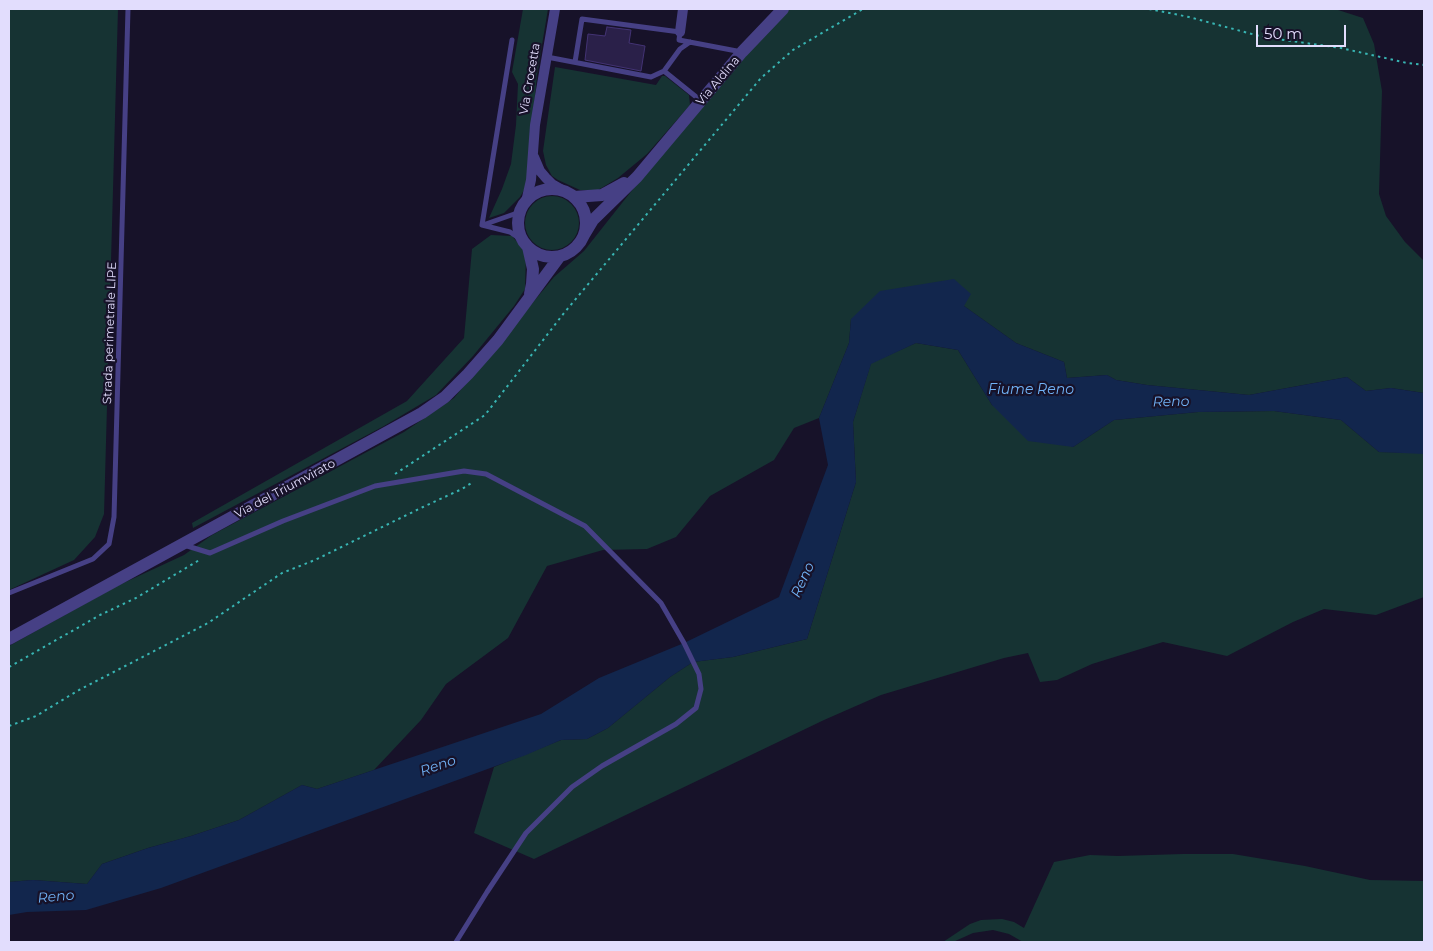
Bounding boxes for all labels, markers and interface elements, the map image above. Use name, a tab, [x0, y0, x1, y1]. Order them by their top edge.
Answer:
scale bar	[1258, 15, 1348, 47]
text: 50 m	[1264, 24, 1302, 43]
street label: Via Crocetta	[517, 42, 543, 116]
street label: Via Aldina	[693, 53, 743, 109]
street label: Strada perimetrale LIPE	[100, 262, 120, 404]
water label: Fiume Reno	[988, 382, 1074, 398]
water label: Reno	[1152, 393, 1190, 411]
street label: Via del Triumvirato	[232, 456, 338, 522]
water label: Reno	[788, 560, 818, 600]
water label: Reno	[418, 752, 458, 780]
water label: Reno	[37, 887, 75, 907]

